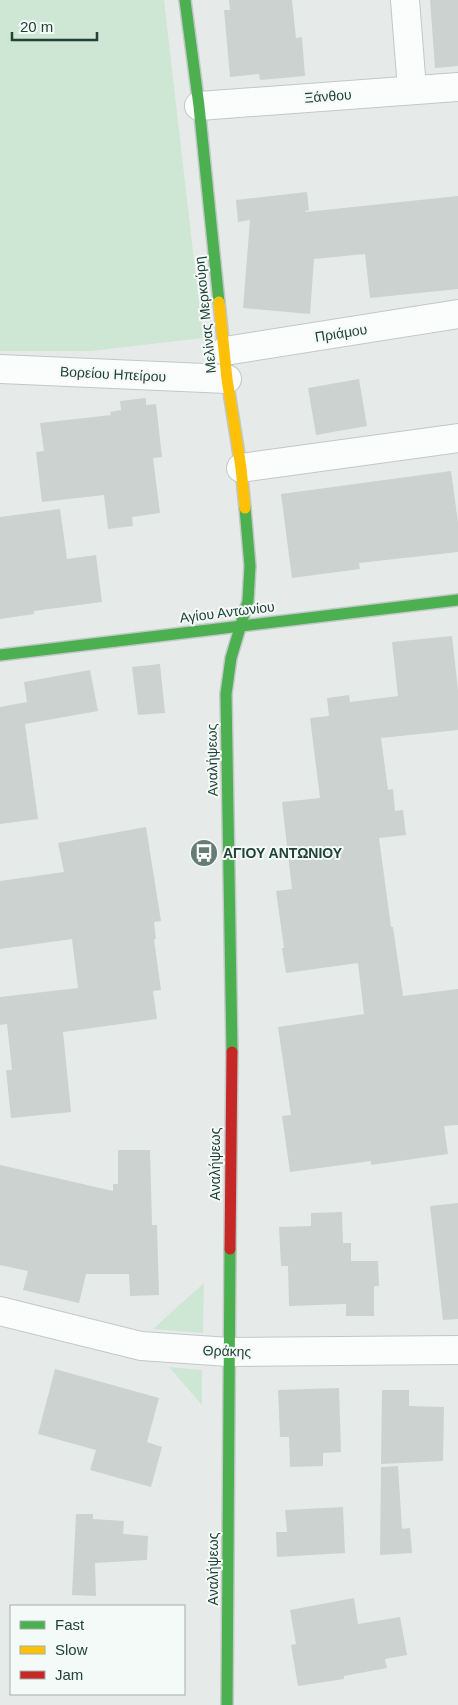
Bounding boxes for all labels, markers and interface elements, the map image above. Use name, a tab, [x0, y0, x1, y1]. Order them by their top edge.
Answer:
scale bar	[12, 10, 98, 42]
text: 20 m	[20, 18, 53, 35]
street label: Ξάνθου	[304, 86, 352, 106]
street label: Μελίνας Μερκούρη	[191, 256, 219, 374]
street label: Πριάμου	[314, 321, 368, 345]
street label: Βορείου Ηπείρου	[59, 363, 167, 385]
street label: Αγίου Αντωνίου	[179, 598, 275, 626]
street label: Αναλήψεως	[203, 723, 221, 797]
bus stop icon: ΑΓΙΟΥ ΑΝΤΩΝΙΟΥ	[189, 838, 219, 868]
place label: ΑΓΙΟΥ ΑΝΤΩΝΙΟΥ	[223, 845, 343, 861]
street label: Αναλήψεως	[207, 1127, 223, 1200]
street label: Θράκης	[202, 1342, 252, 1360]
street label: Αναλήψεως	[205, 1532, 221, 1605]
legend	[10, 1605, 185, 1695]
text: Fast	[55, 1616, 85, 1633]
text: Slow	[55, 1641, 88, 1658]
text: Jam	[55, 1666, 83, 1683]

